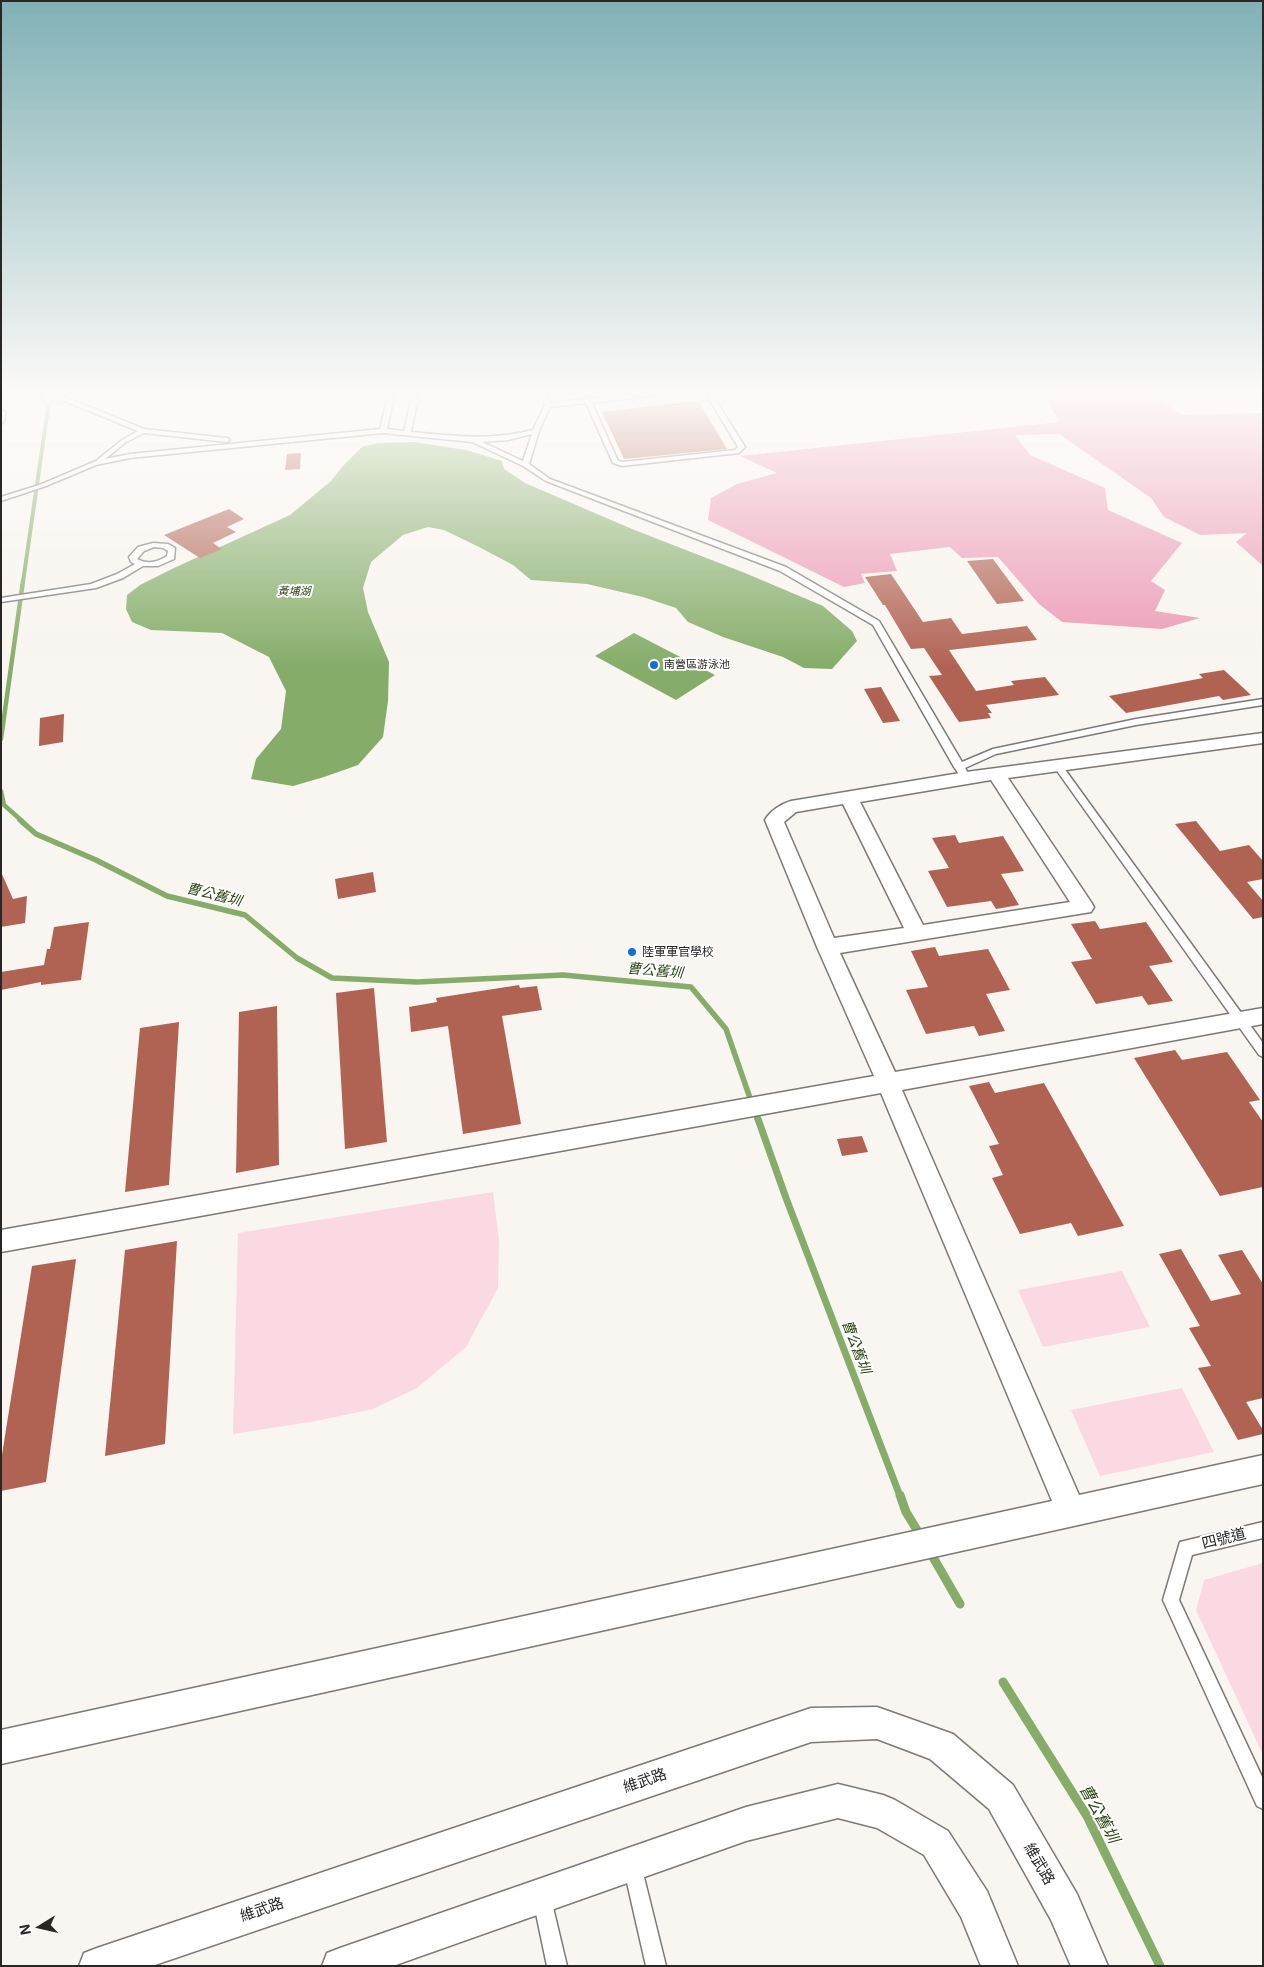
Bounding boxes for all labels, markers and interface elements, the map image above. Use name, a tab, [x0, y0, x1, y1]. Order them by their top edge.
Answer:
water label: 黃埔湖	[278, 585, 310, 599]
place label: 南營區游泳池	[664, 658, 730, 672]
marker: 南營區游泳池	[648, 659, 660, 671]
water label: 曹公舊圳	[185, 880, 243, 910]
place label: 陸軍軍官學校	[642, 945, 714, 959]
marker: 陸軍軍官學校	[626, 946, 638, 958]
water label: 曹公舊圳	[626, 960, 684, 982]
water label: 曹公舊圳	[838, 1318, 874, 1376]
street label: 四號道	[1200, 1525, 1248, 1553]
street label: 維武路	[621, 1765, 669, 1797]
water label: 曹公舊圳	[1075, 1781, 1123, 1847]
street label: 維武路	[1020, 1840, 1058, 1888]
street label: 維武路	[238, 1894, 286, 1926]
north arrow	[15, 1902, 65, 1952]
text: N	[15, 1923, 34, 1936]

